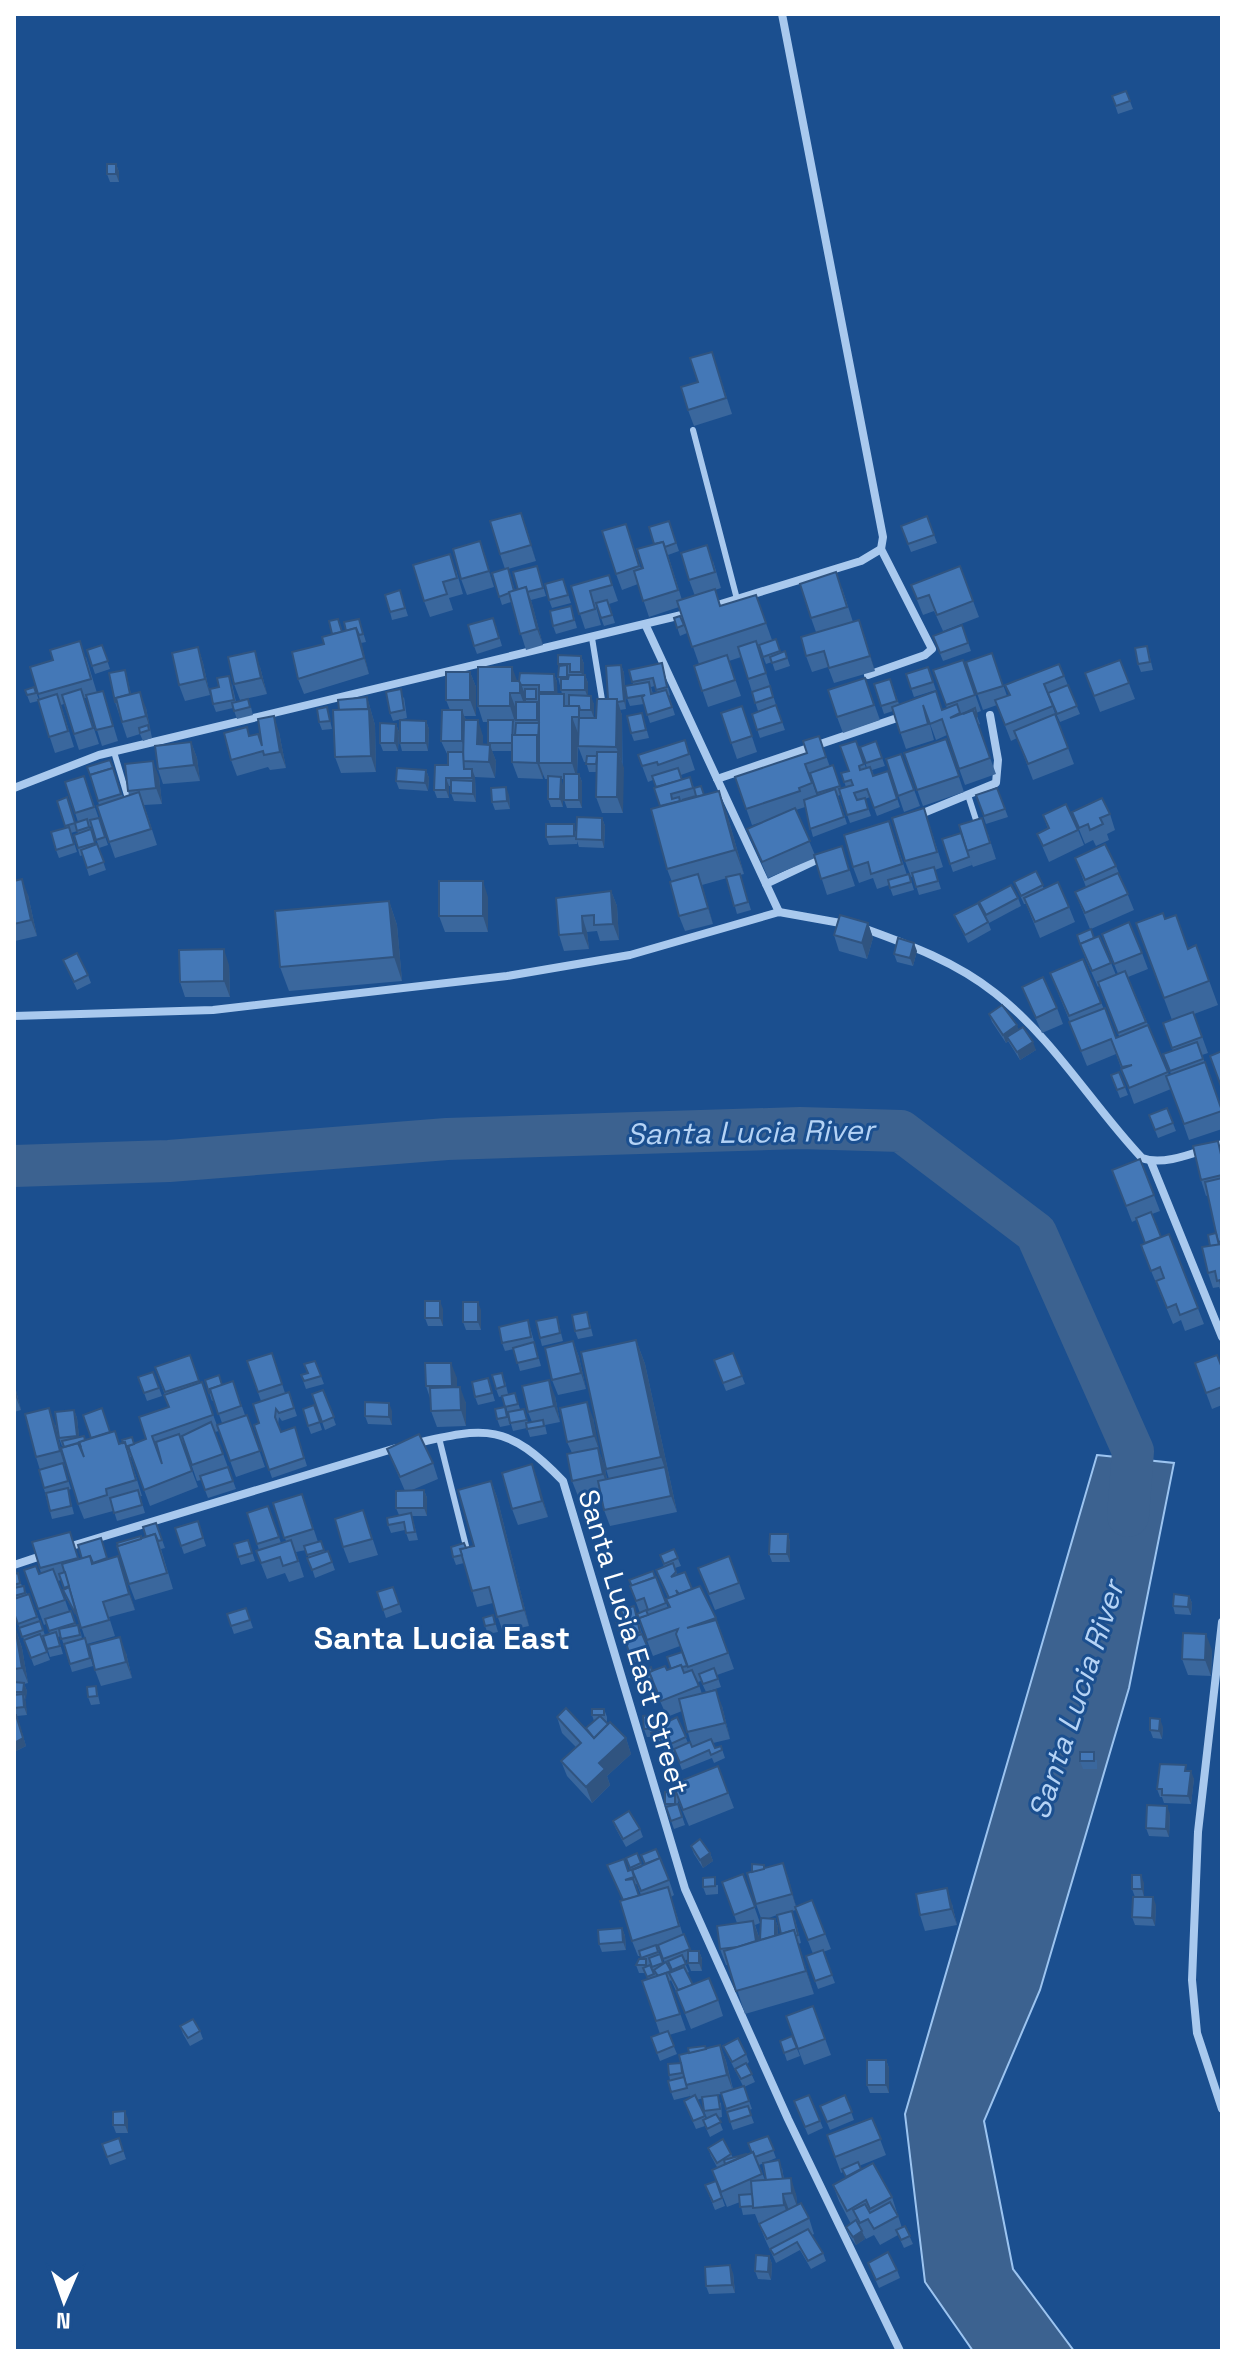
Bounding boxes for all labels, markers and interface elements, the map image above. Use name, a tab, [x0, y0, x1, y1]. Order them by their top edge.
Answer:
water label: Santa Lucia River	[626, 1110, 877, 1154]
street label: Santa Lucia East Street	[570, 1485, 698, 1799]
water label: Santa Lucia River	[1019, 1573, 1134, 1824]
district label: Santa Lucia East	[314, 1618, 570, 1658]
north arrow	[24, 2261, 104, 2341]
text: N	[55, 2307, 71, 2335]

